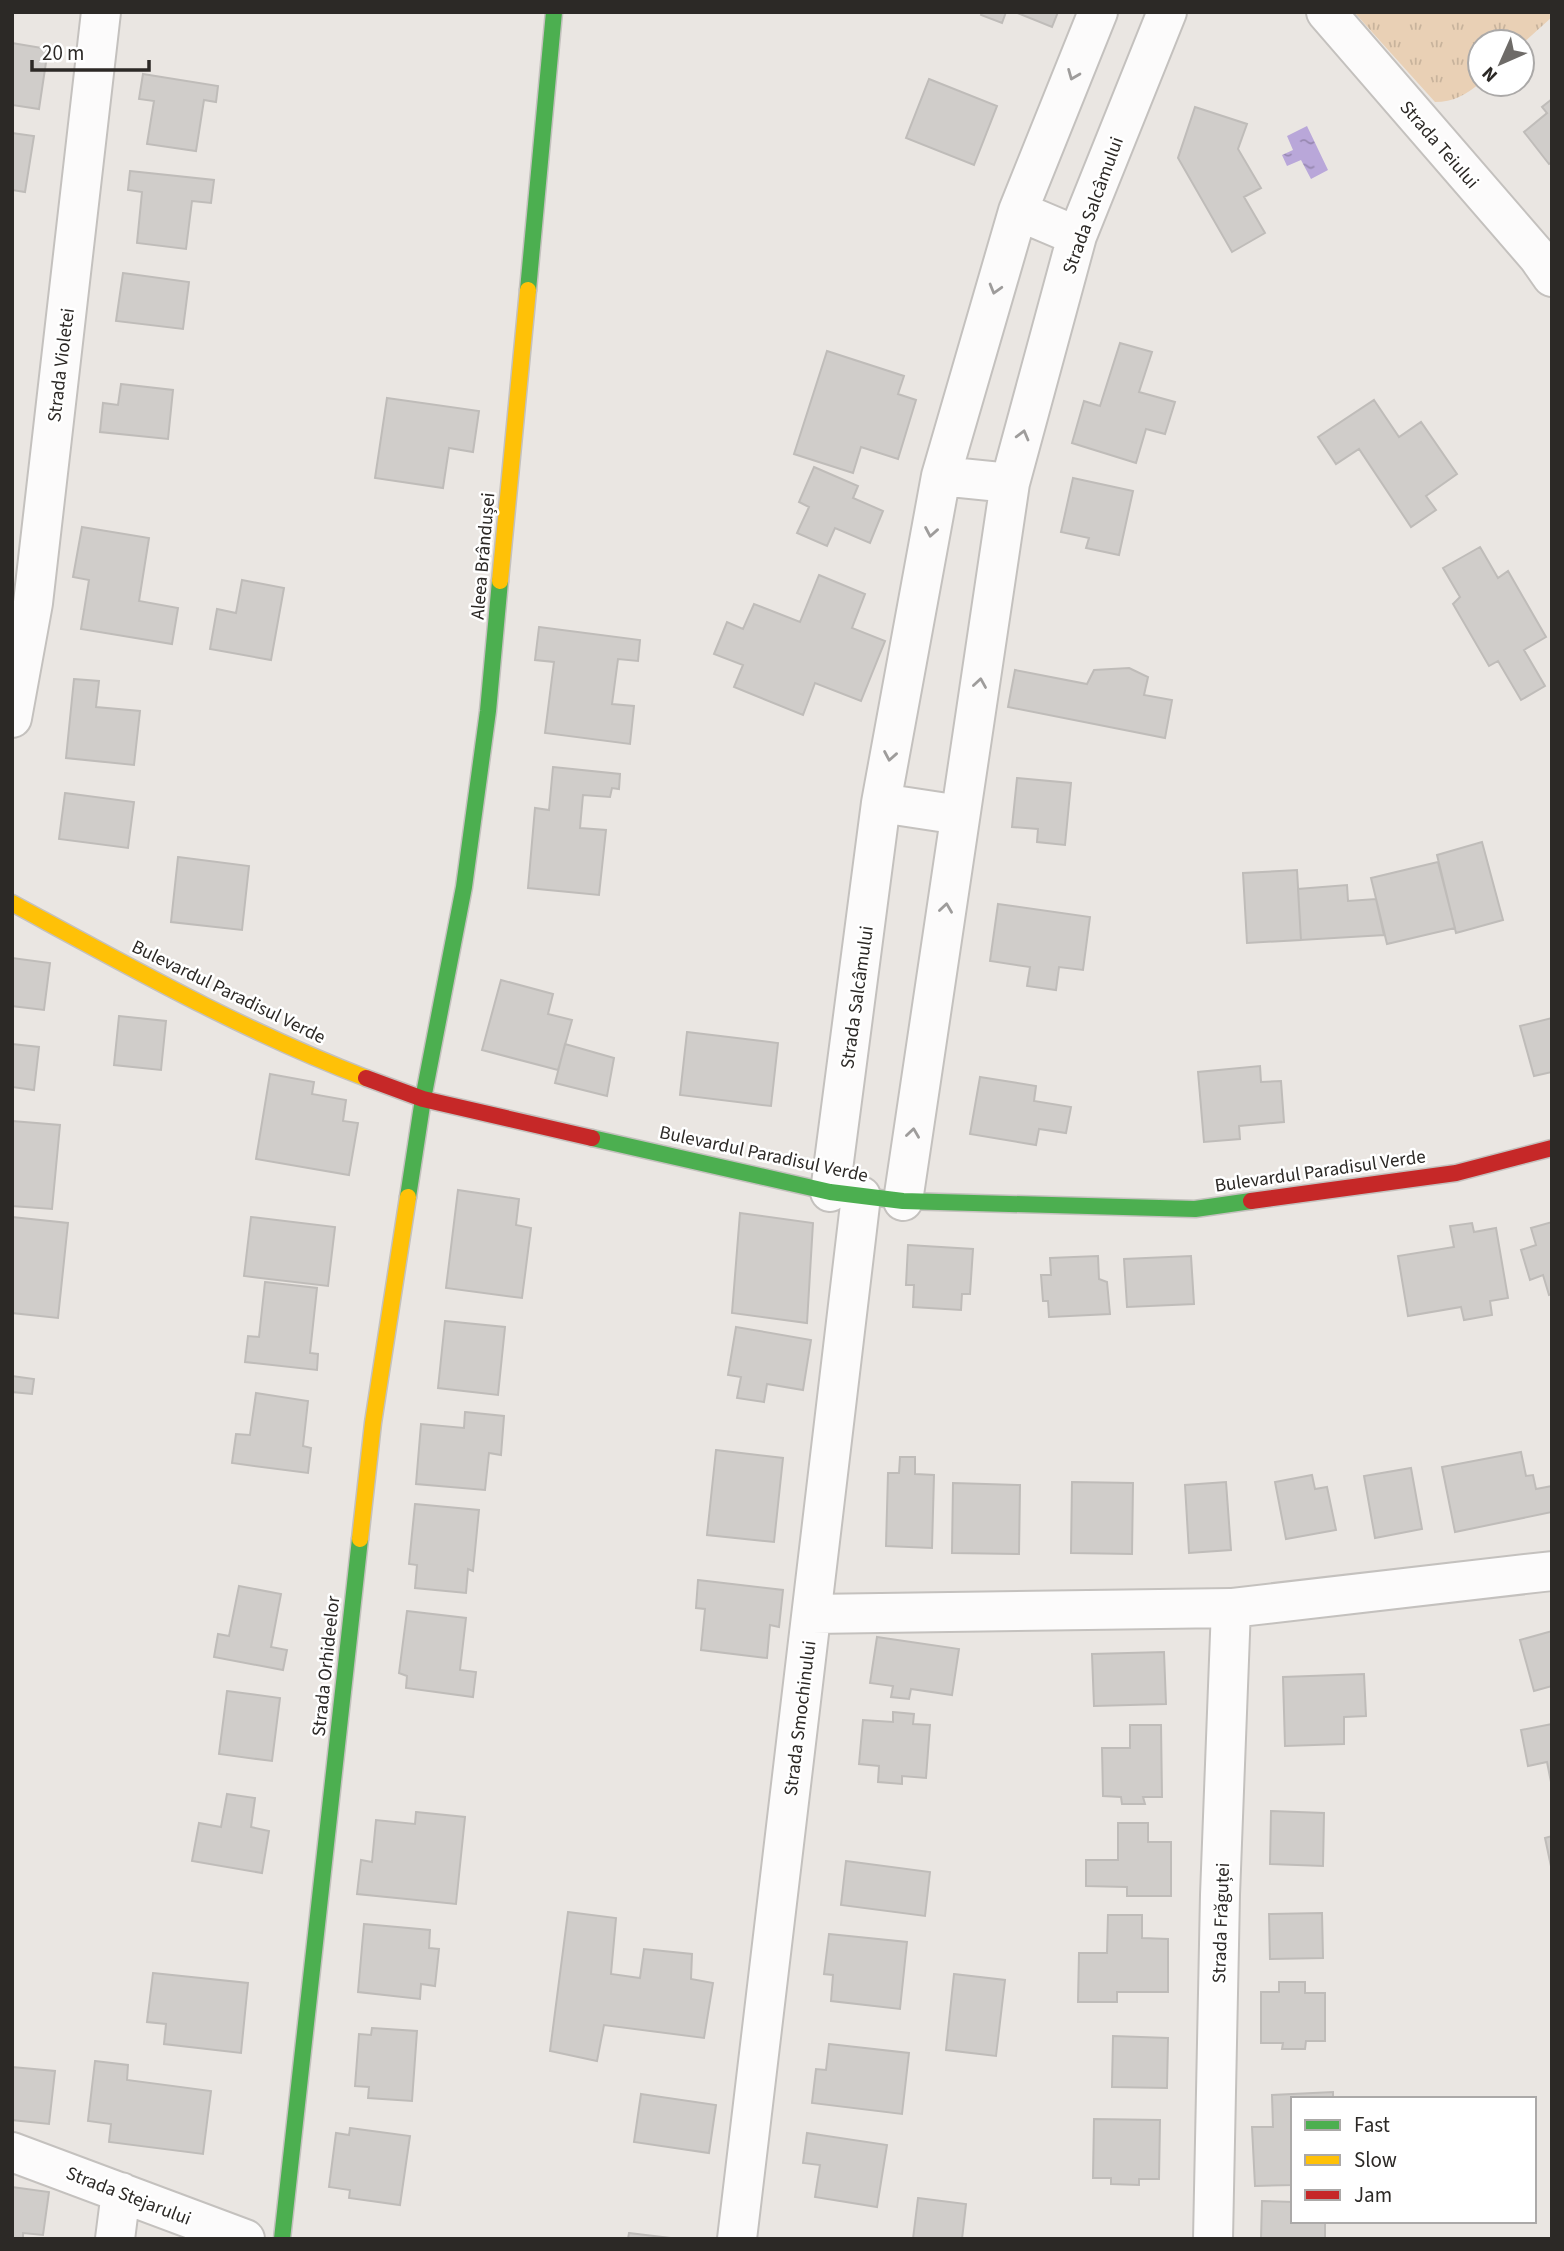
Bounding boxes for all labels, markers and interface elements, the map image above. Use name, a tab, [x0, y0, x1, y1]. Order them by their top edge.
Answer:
scale bar	[32, 28, 149, 72]
north arrow	[1466, 28, 1536, 98]
text: 20 m	[42, 38, 84, 68]
text: N	[1476, 60, 1504, 88]
one-way arrow	[1067, 69, 1081, 81]
street label: Strada Teiului	[1393, 95, 1485, 195]
street label: Strada Salcâmului	[1056, 133, 1131, 278]
one-way arrow	[988, 283, 1003, 295]
street label: Strada Violetei	[41, 307, 82, 424]
one-way arrow	[1015, 430, 1029, 442]
street label: Aleea Brândușei	[464, 492, 502, 621]
one-way arrow	[924, 526, 939, 538]
one-way arrow	[972, 677, 987, 689]
one-way arrow	[883, 750, 898, 762]
one-way arrow	[938, 902, 953, 914]
street label: Strada Salcâmului	[834, 924, 881, 1071]
street label: Bulevardul Paradisul Verde	[127, 934, 330, 1051]
street label: Bulevardul Paradisul Verde	[657, 1119, 870, 1190]
one-way arrow	[905, 1128, 920, 1139]
street label: Bulevardul Paradisul Verde	[1213, 1143, 1427, 1200]
street label: Strada Orhideelor	[306, 1594, 347, 1738]
street label: Strada Smochinului	[778, 1639, 823, 1797]
street label: Strada Frăguței	[1206, 1862, 1237, 1984]
legend	[1291, 2097, 1536, 2223]
text: Fast	[1354, 2110, 1390, 2140]
text: Slow	[1354, 2145, 1397, 2175]
street label: Strada Stejarului	[62, 2160, 195, 2233]
text: Jam	[1354, 2180, 1392, 2210]

